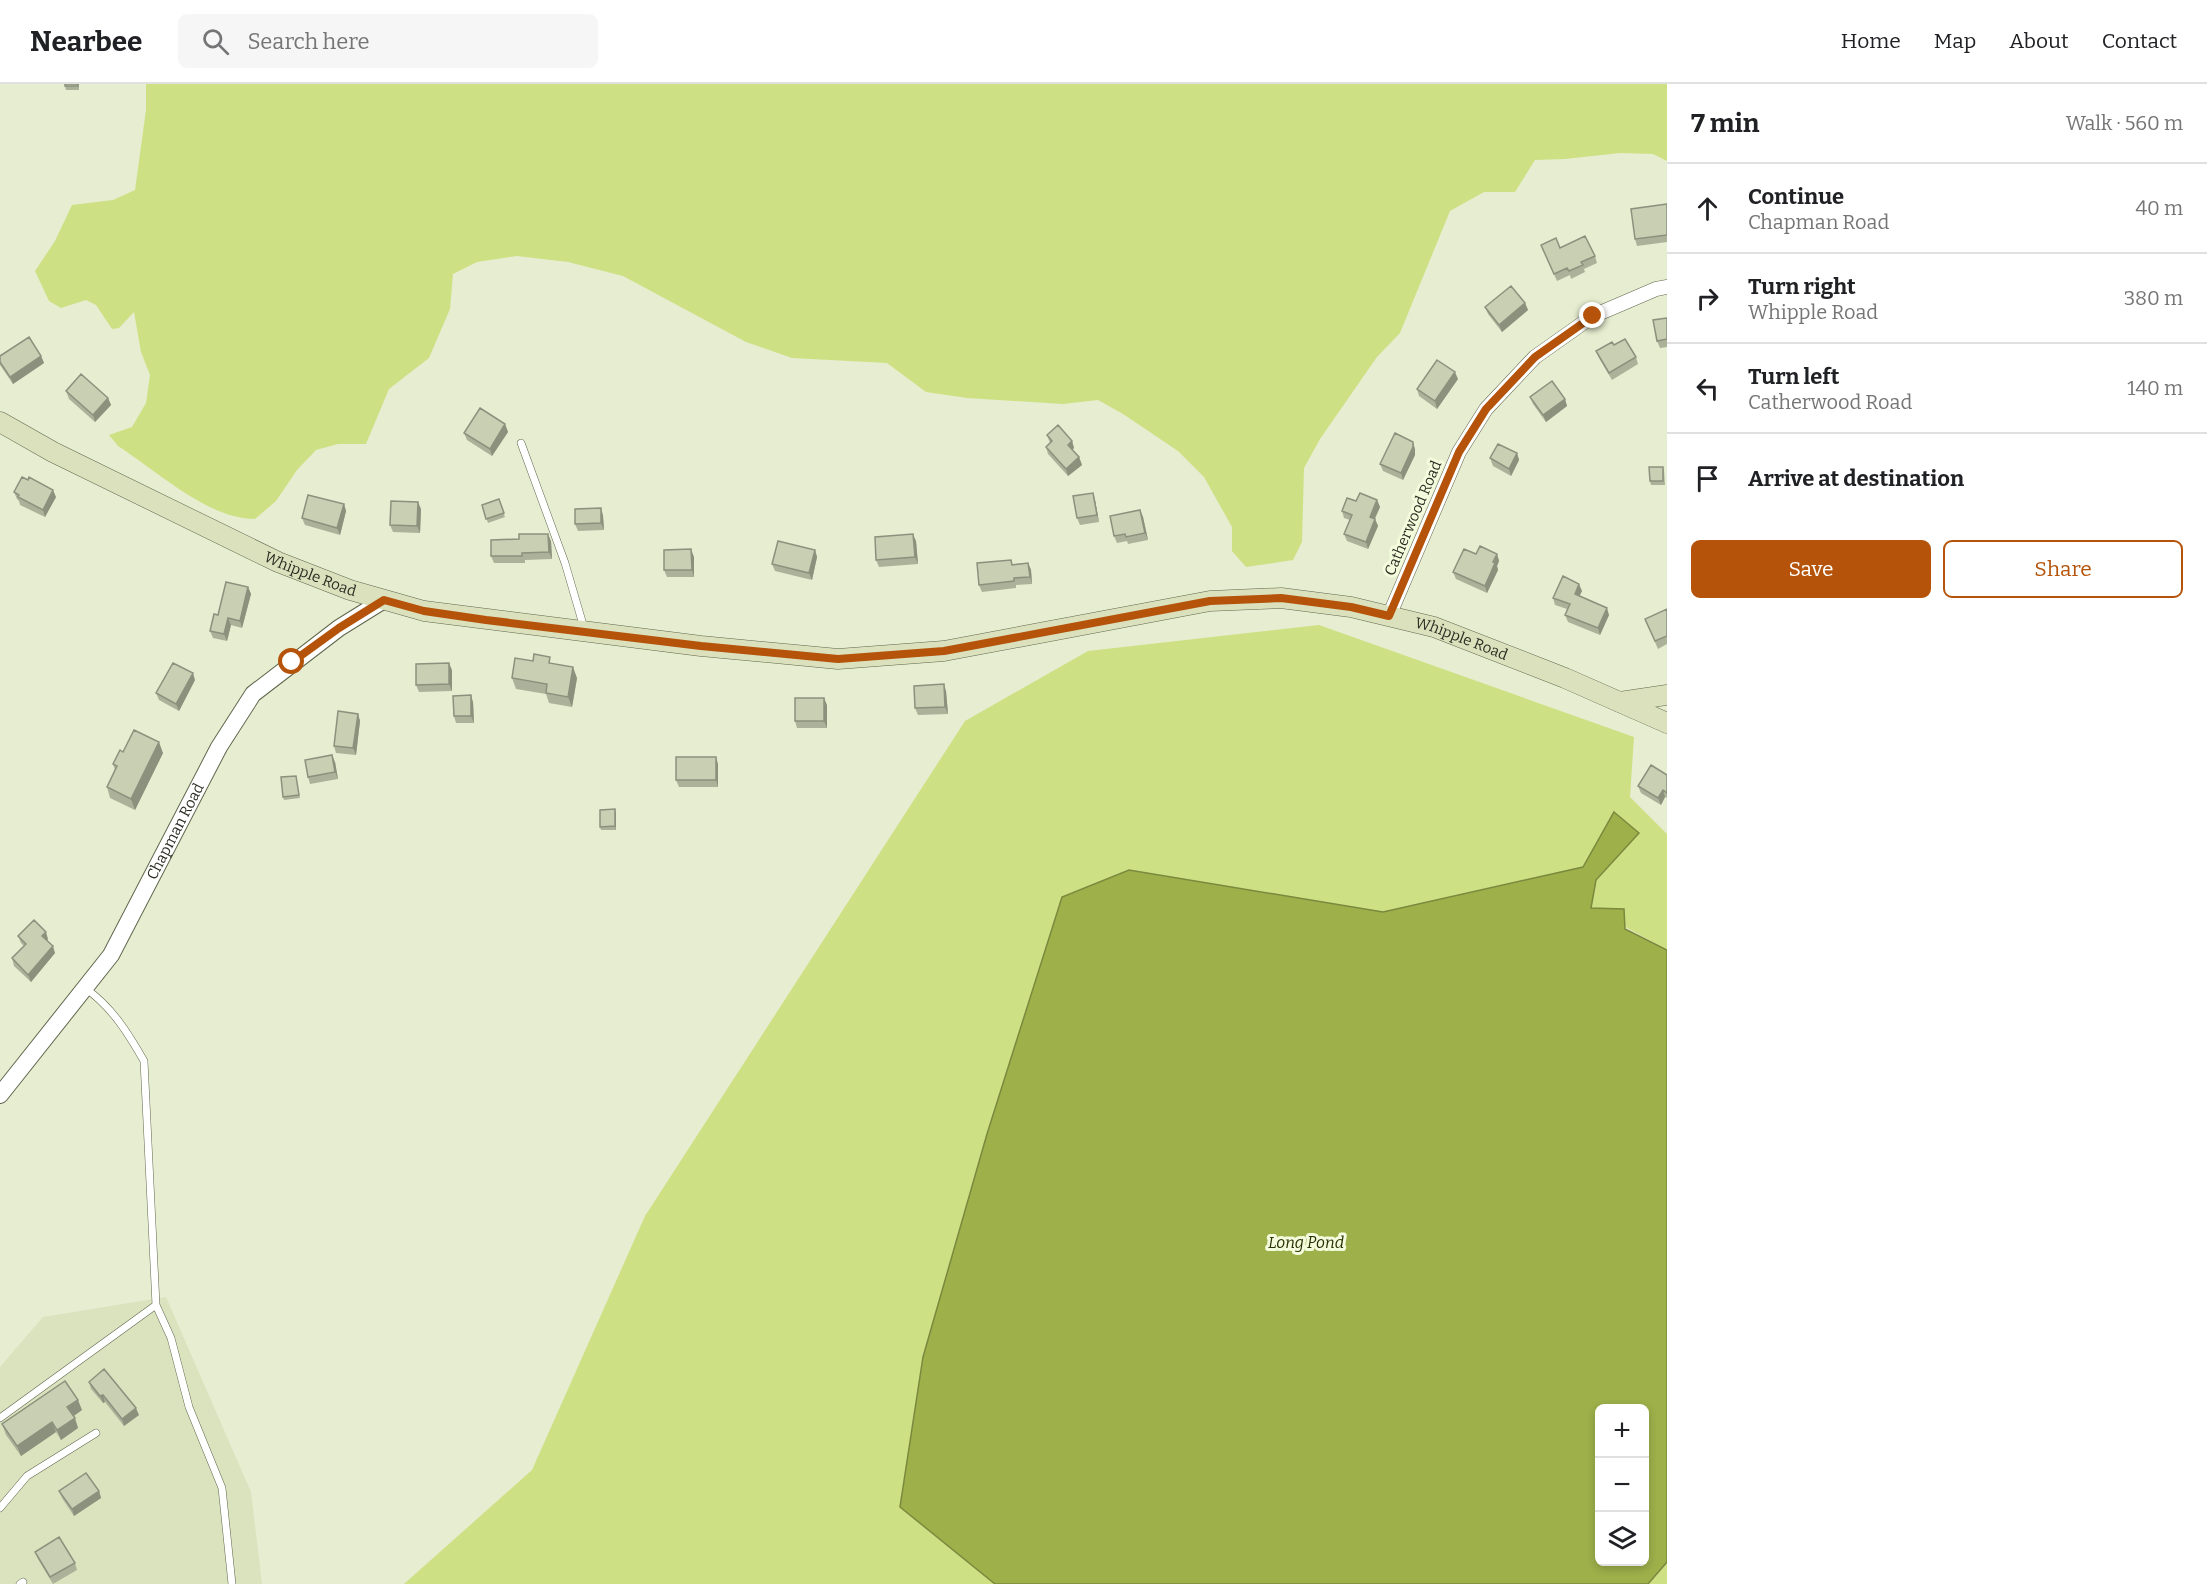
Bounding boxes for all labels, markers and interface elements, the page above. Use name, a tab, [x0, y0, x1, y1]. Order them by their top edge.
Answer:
search box	[178, 14, 598, 68]
text: Nearbee	[30, 25, 142, 58]
icon: search	[199, 25, 232, 58]
text: Search here	[247, 28, 370, 55]
text: Home	[1841, 28, 1901, 54]
text: Map	[1934, 28, 1976, 54]
text: About	[2009, 28, 2069, 54]
text: Contact	[2102, 28, 2177, 54]
text: 7 min	[1691, 108, 1759, 139]
text: Walk · 560 m	[2066, 111, 2183, 135]
text: Continue	[1748, 183, 1844, 210]
icon: ahead	[1691, 192, 1724, 225]
text: 40 m	[2135, 196, 2183, 220]
text: Chapman Road	[1748, 210, 1889, 234]
text: Turn right	[1748, 273, 1856, 300]
icon: right	[1691, 282, 1724, 315]
text: 380 m	[2124, 286, 2183, 310]
text: Whipple Road	[1748, 300, 1878, 324]
route end	[1579, 302, 1605, 328]
text: Turn left	[1748, 363, 1840, 390]
icon: left	[1691, 372, 1724, 405]
text: 140 m	[2127, 376, 2183, 400]
text: Catherwood Road	[1748, 390, 1912, 414]
street label: Catherwood Road	[1381, 458, 1445, 578]
icon: arrive	[1691, 462, 1724, 495]
text: Arrive at destination	[1748, 465, 1964, 492]
button: Save	[1691, 540, 1931, 598]
button: Share	[1943, 540, 2183, 598]
street label: Whipple Road	[261, 548, 359, 600]
street label: Whipple Road	[1413, 614, 1511, 664]
route start	[278, 648, 304, 674]
street label: Chapman Road	[143, 780, 208, 883]
water label: Long Pond	[1268, 1233, 1344, 1252]
map controls	[1595, 1404, 1649, 1566]
button: +	[1595, 1404, 1649, 1458]
button: −	[1595, 1458, 1649, 1512]
button: layers	[1595, 1512, 1649, 1566]

